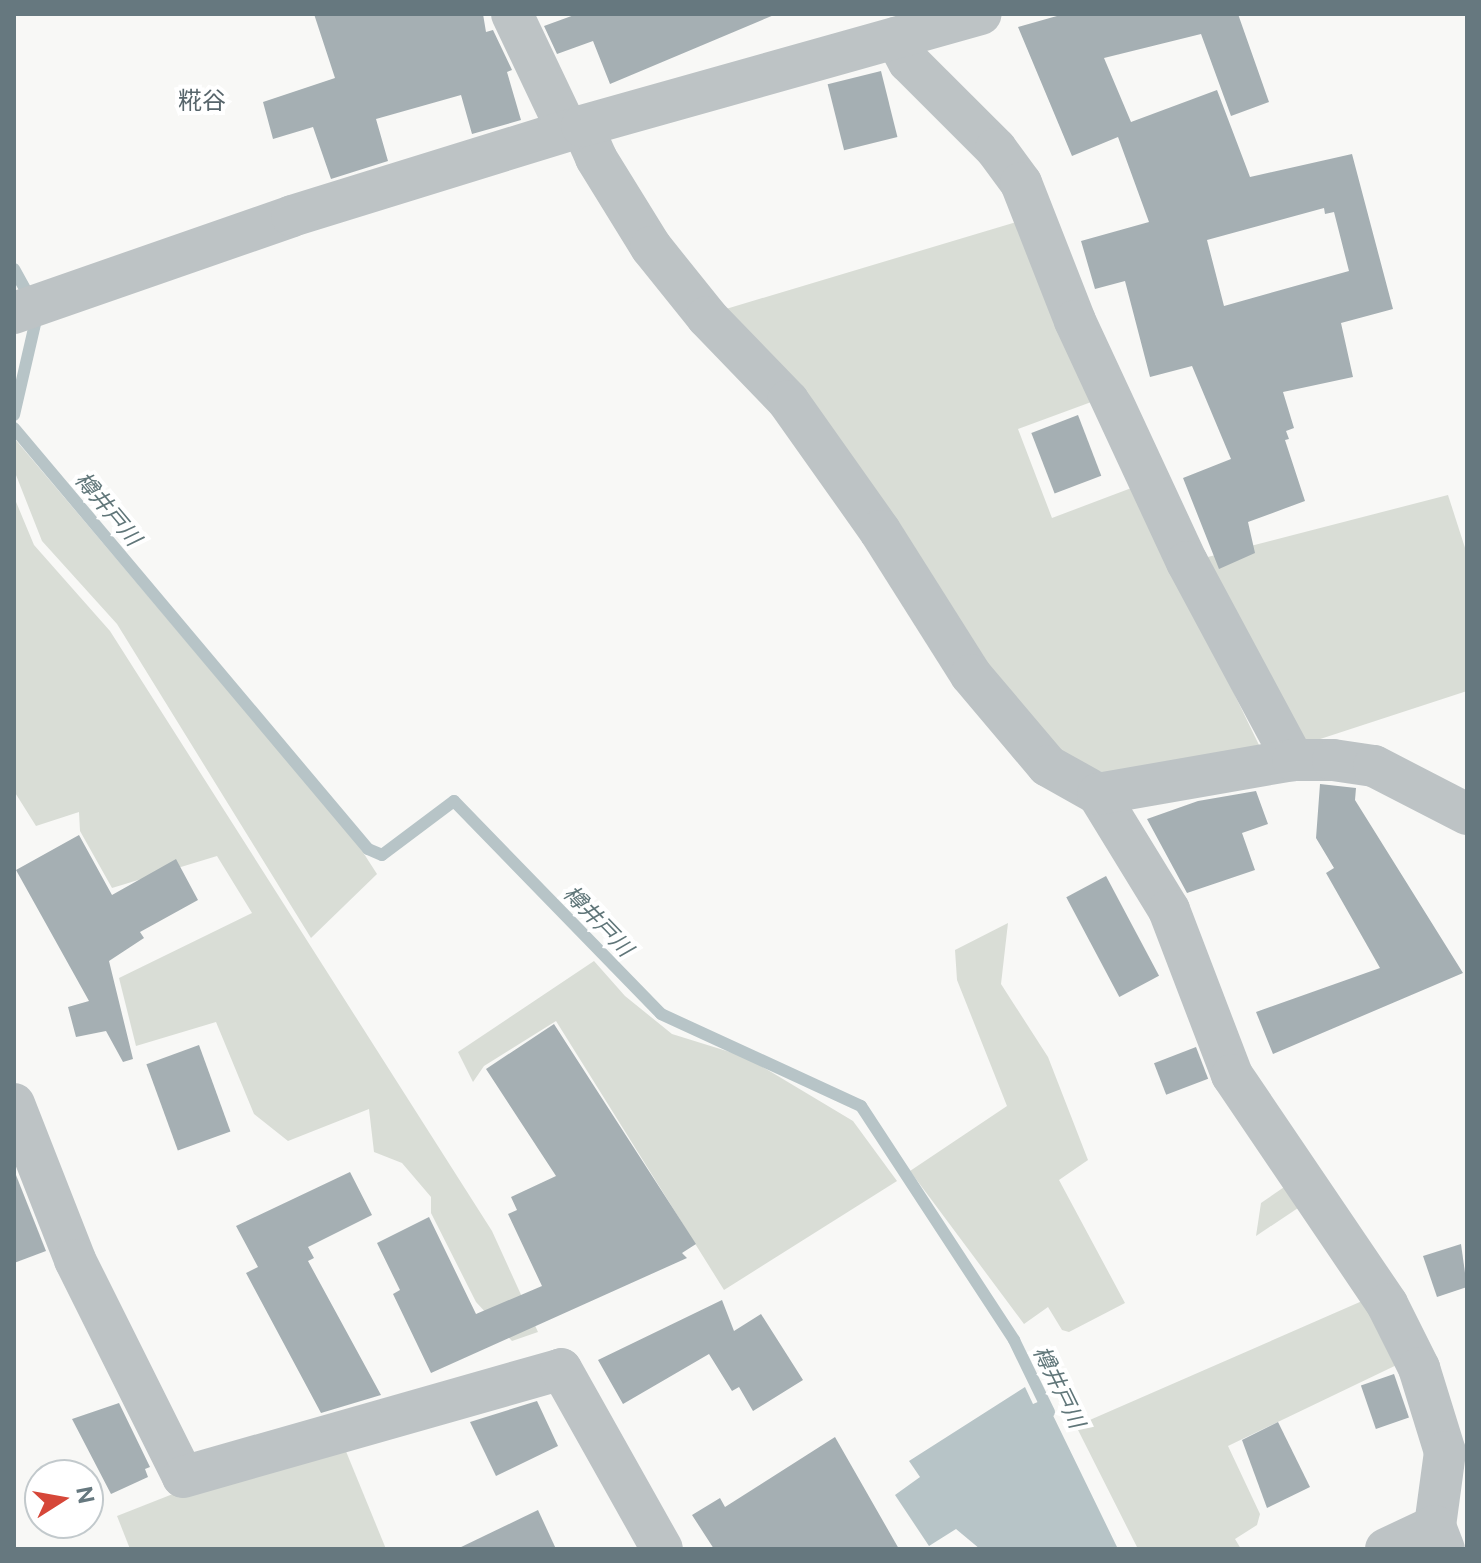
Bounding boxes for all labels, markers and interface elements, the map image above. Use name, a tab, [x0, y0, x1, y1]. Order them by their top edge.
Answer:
district label: 糀谷	[178, 87, 226, 115]
water label: 樽井戸川	[70, 467, 146, 551]
water label: 樽井戸川	[558, 880, 638, 962]
water label: 樽井戸川	[1028, 1342, 1090, 1432]
north arrow	[24, 1459, 104, 1539]
text: N	[71, 1484, 100, 1506]

